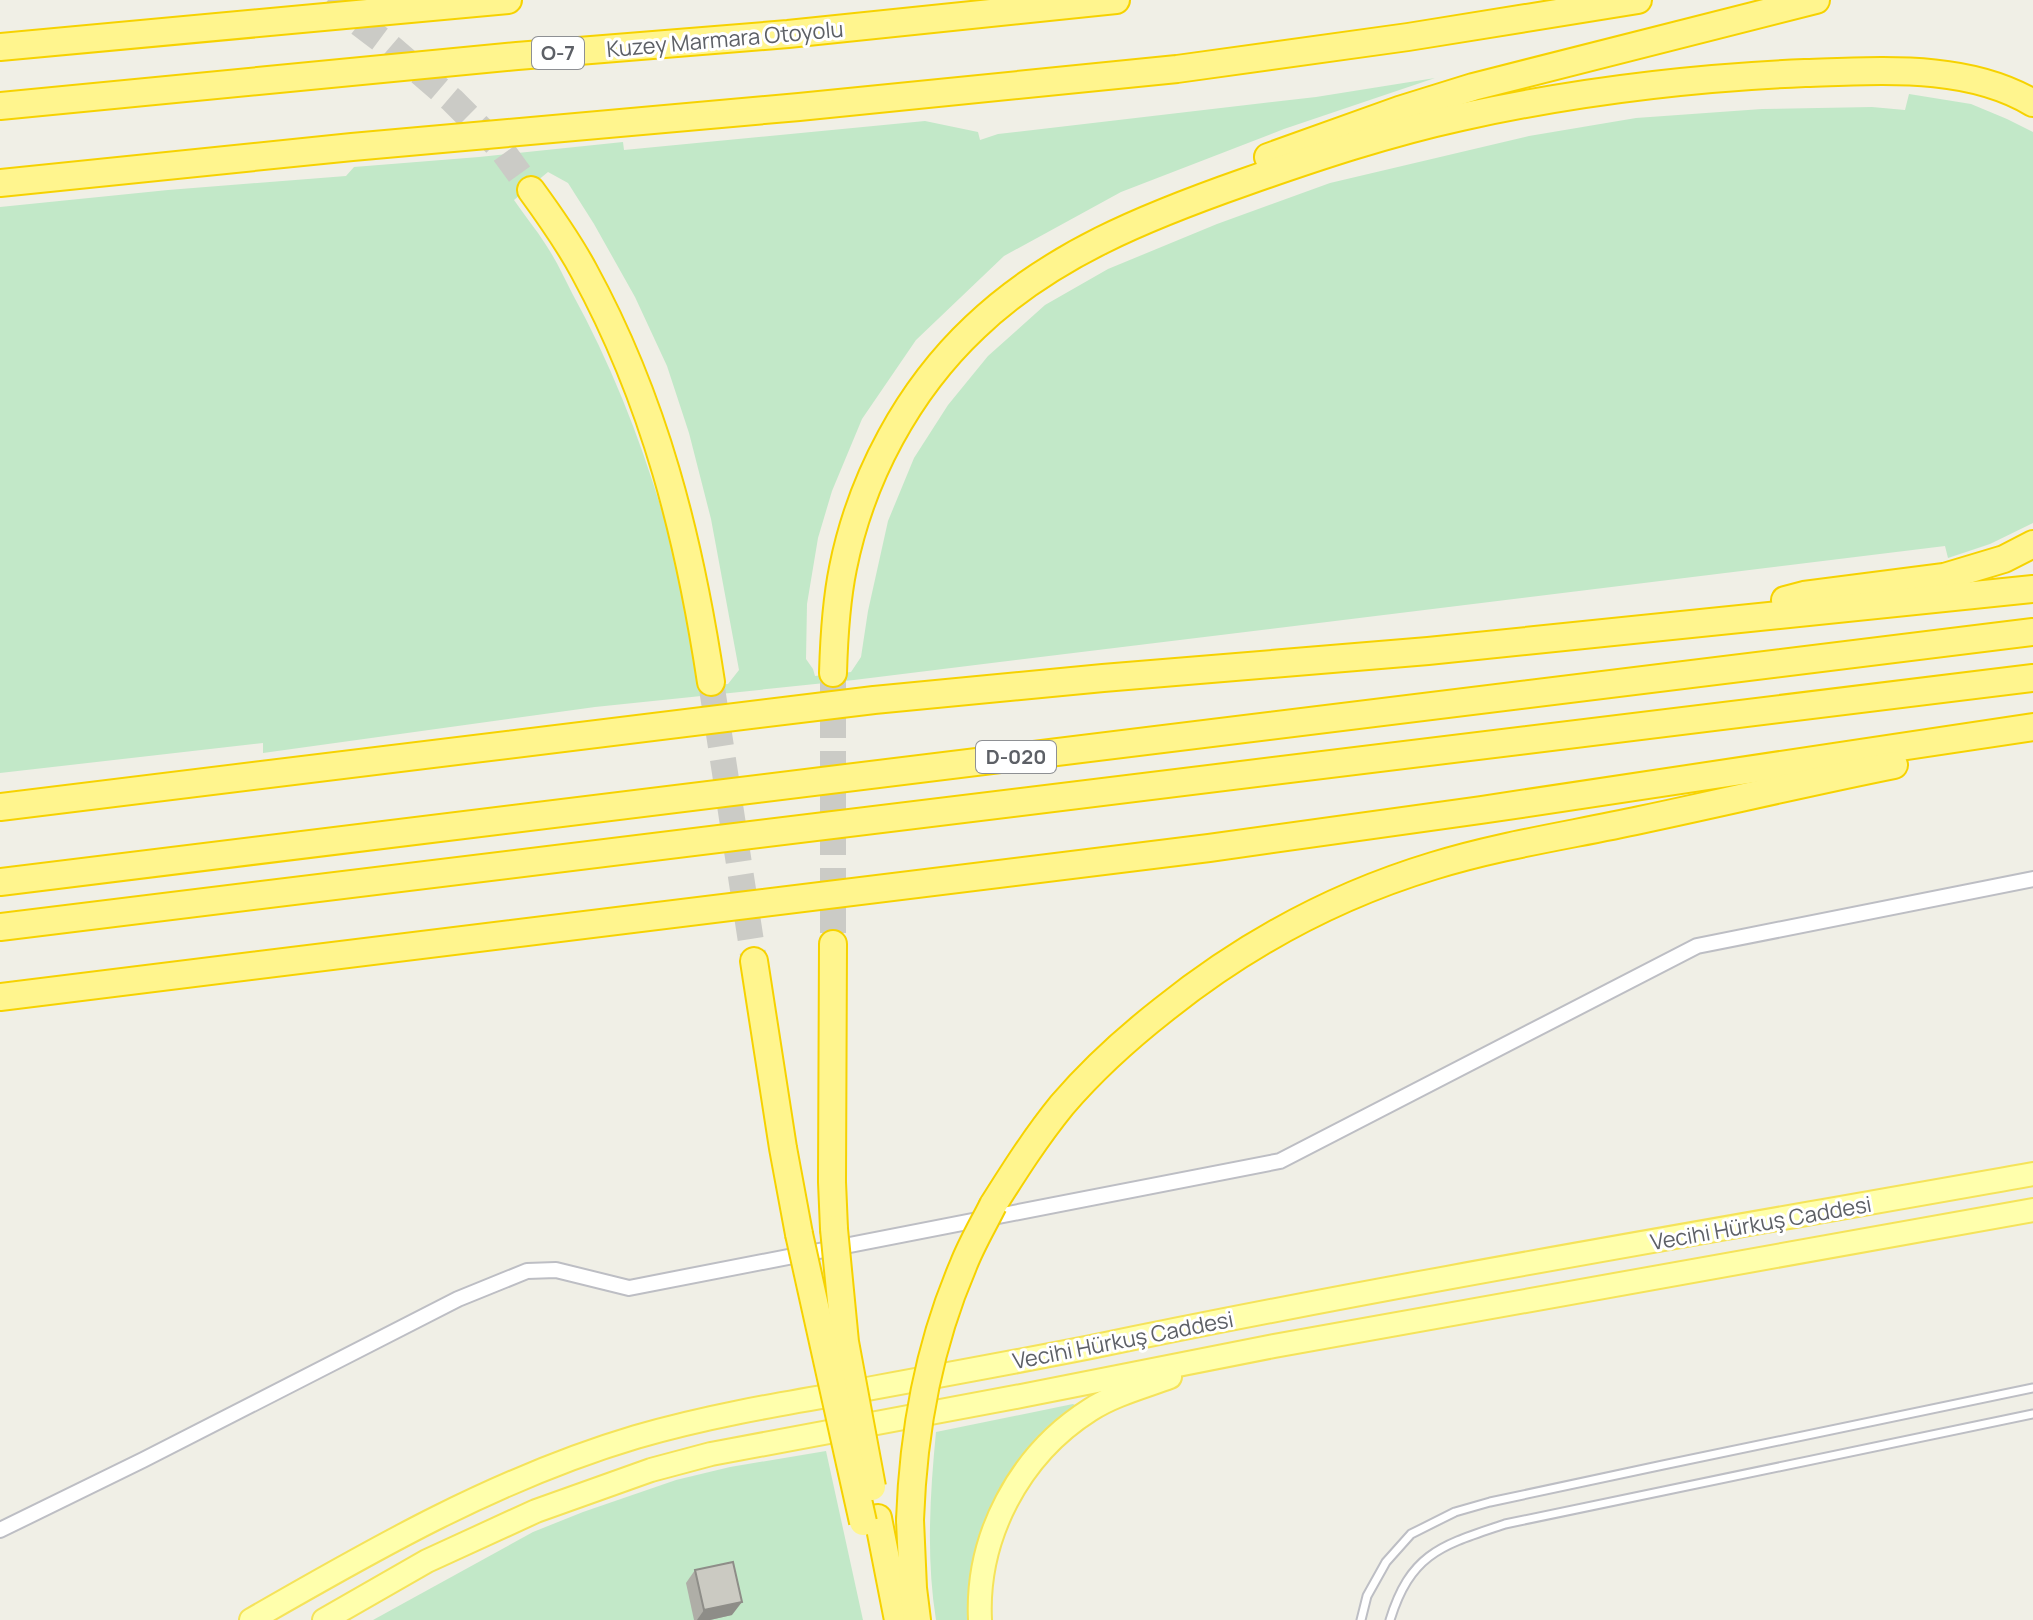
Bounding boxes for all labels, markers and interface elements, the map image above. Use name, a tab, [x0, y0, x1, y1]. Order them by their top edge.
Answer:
street label: Kuzey Marmara Otoyolu	[605, 14, 845, 64]
road number: O-7	[532, 37, 584, 69]
road number: D-020	[976, 741, 1056, 773]
street label: Vecihi Hürkuş Caddesi	[1648, 1189, 1874, 1257]
street label: Vecihi Hürkuş Caddesi	[1010, 1304, 1236, 1376]

